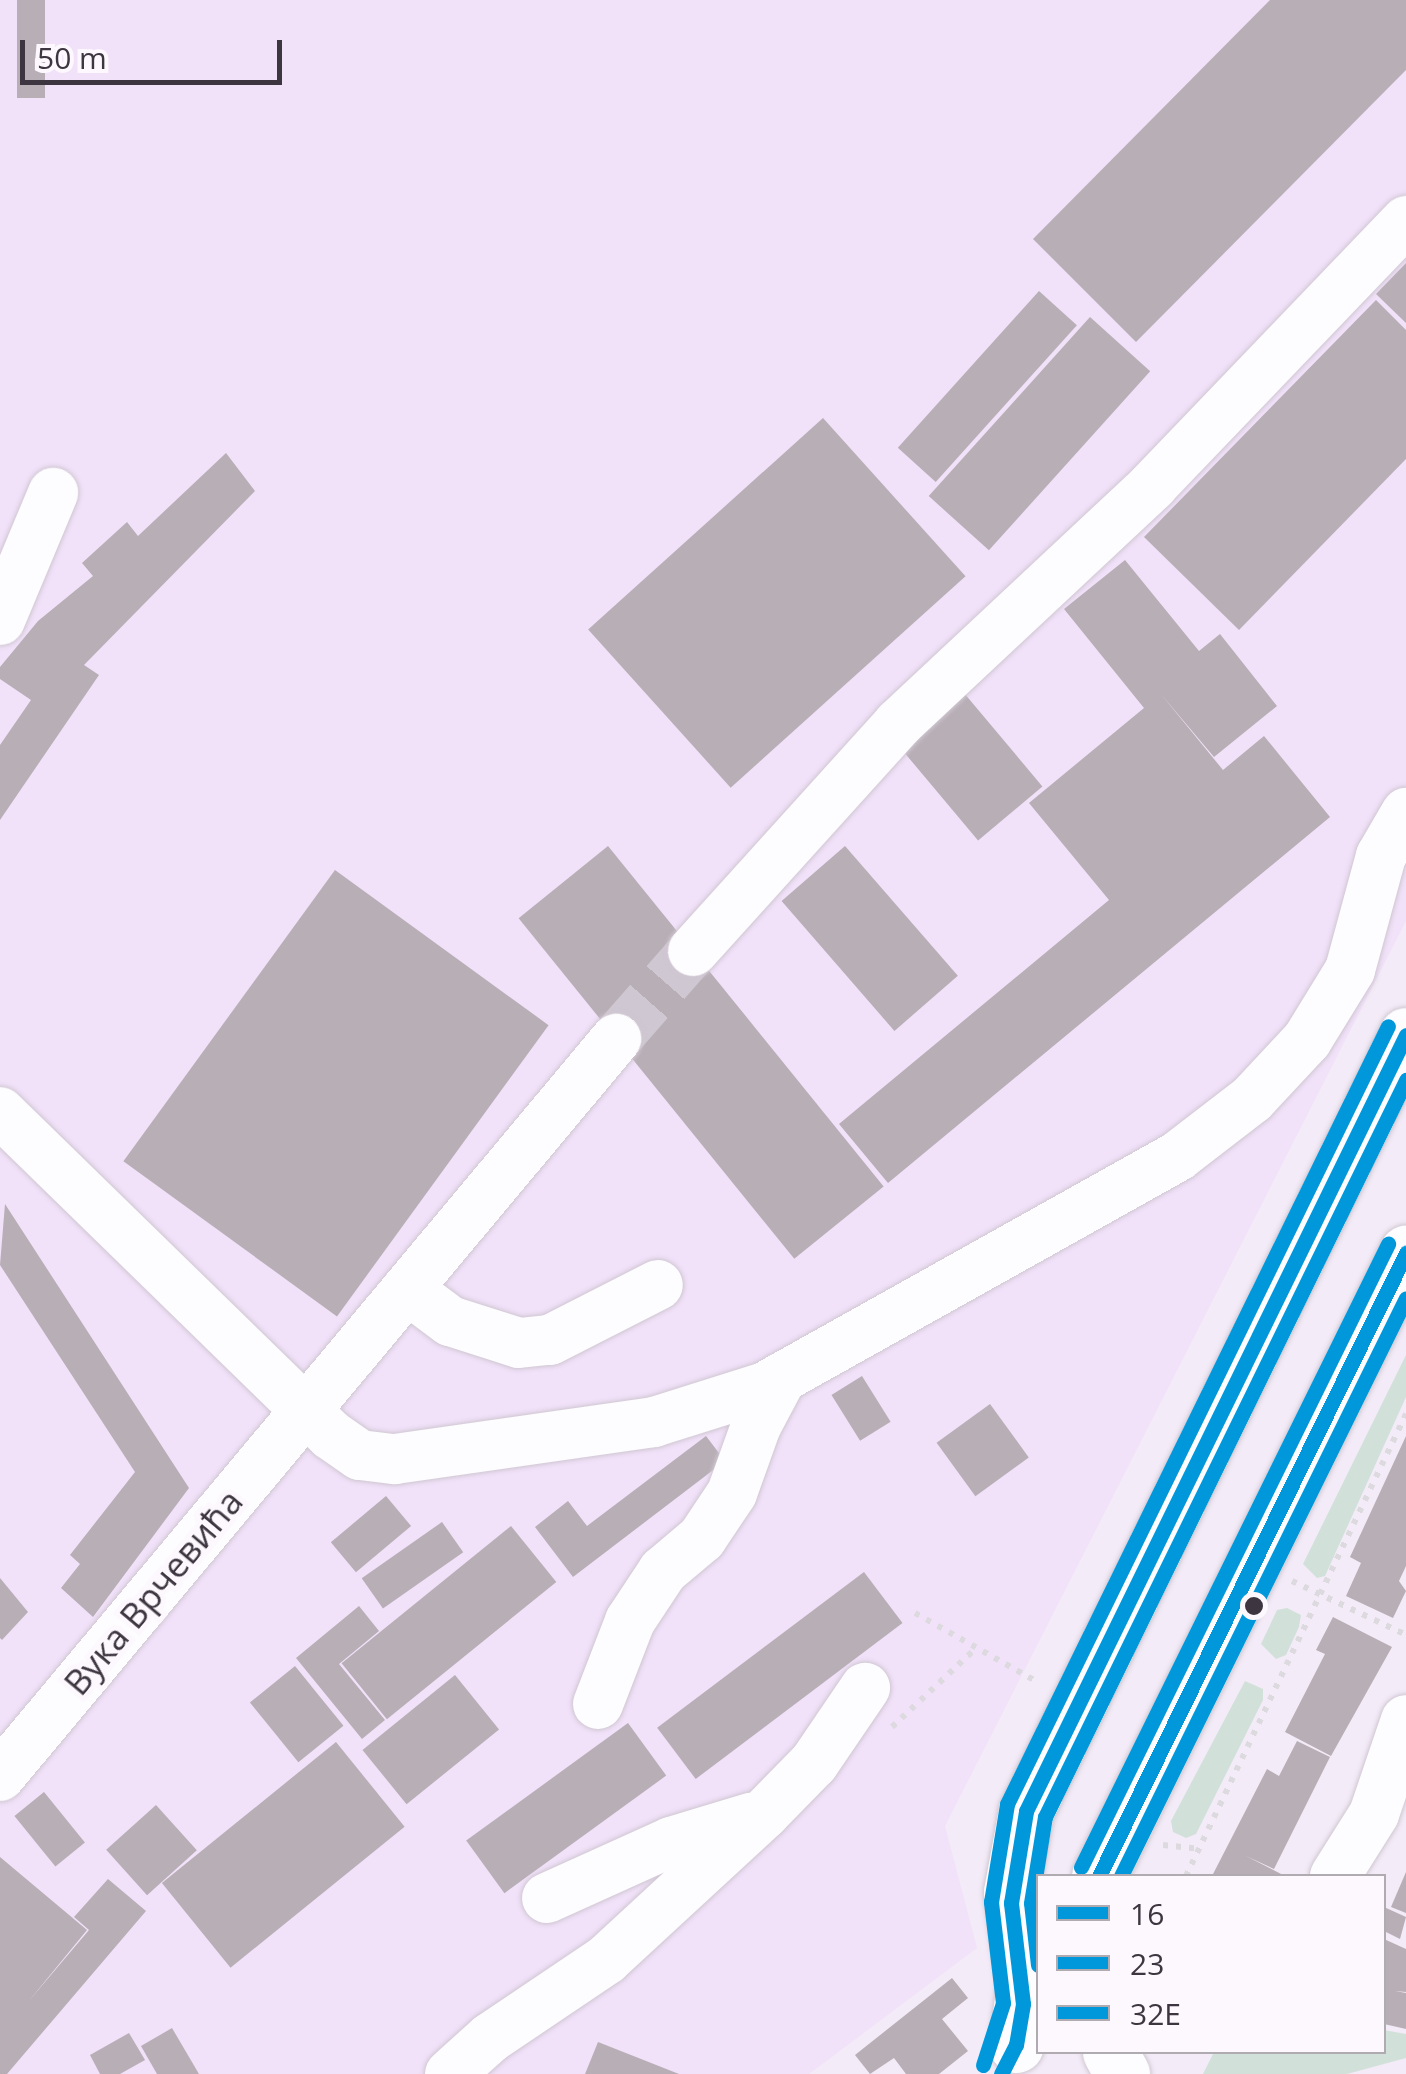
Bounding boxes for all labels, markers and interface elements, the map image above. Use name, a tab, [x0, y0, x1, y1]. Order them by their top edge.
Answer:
scale bar	[25, 20, 288, 82]
text: 50 m	[37, 37, 107, 78]
street label: Вука Врчевића	[55, 1481, 251, 1703]
unlabelled marker	[1244, 1596, 1264, 1616]
legend	[1036, 1874, 1386, 2054]
text: 16	[1130, 1893, 1164, 1934]
text: 23	[1130, 1943, 1164, 1984]
text: 32E	[1130, 1993, 1181, 2034]

